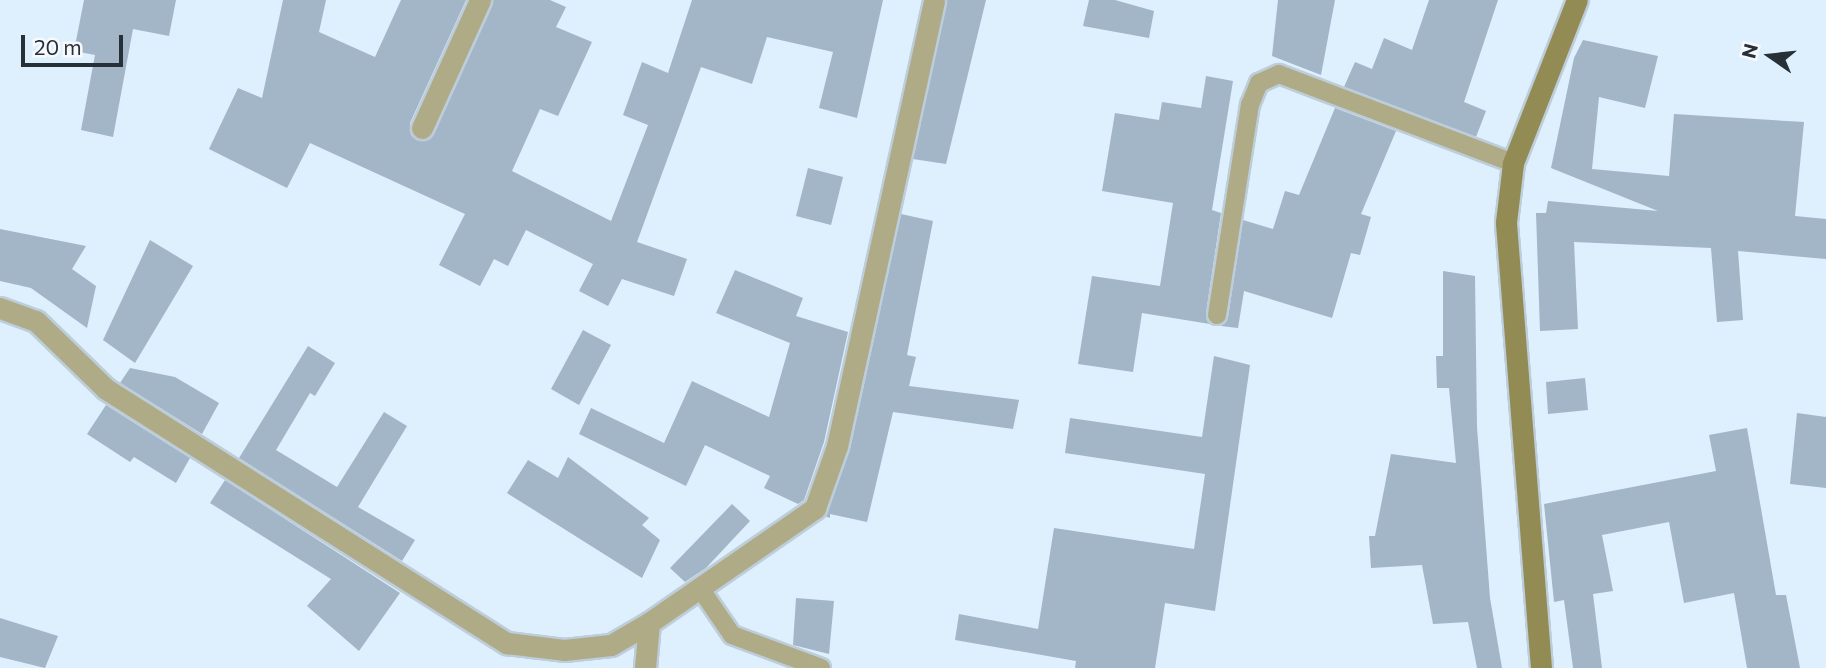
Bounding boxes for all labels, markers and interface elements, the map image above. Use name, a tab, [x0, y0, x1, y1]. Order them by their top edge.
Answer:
scale bar	[24, 21, 126, 65]
north arrow	[1735, 21, 1805, 91]
text: 20 m	[34, 34, 82, 59]
text: N	[1736, 41, 1762, 61]

